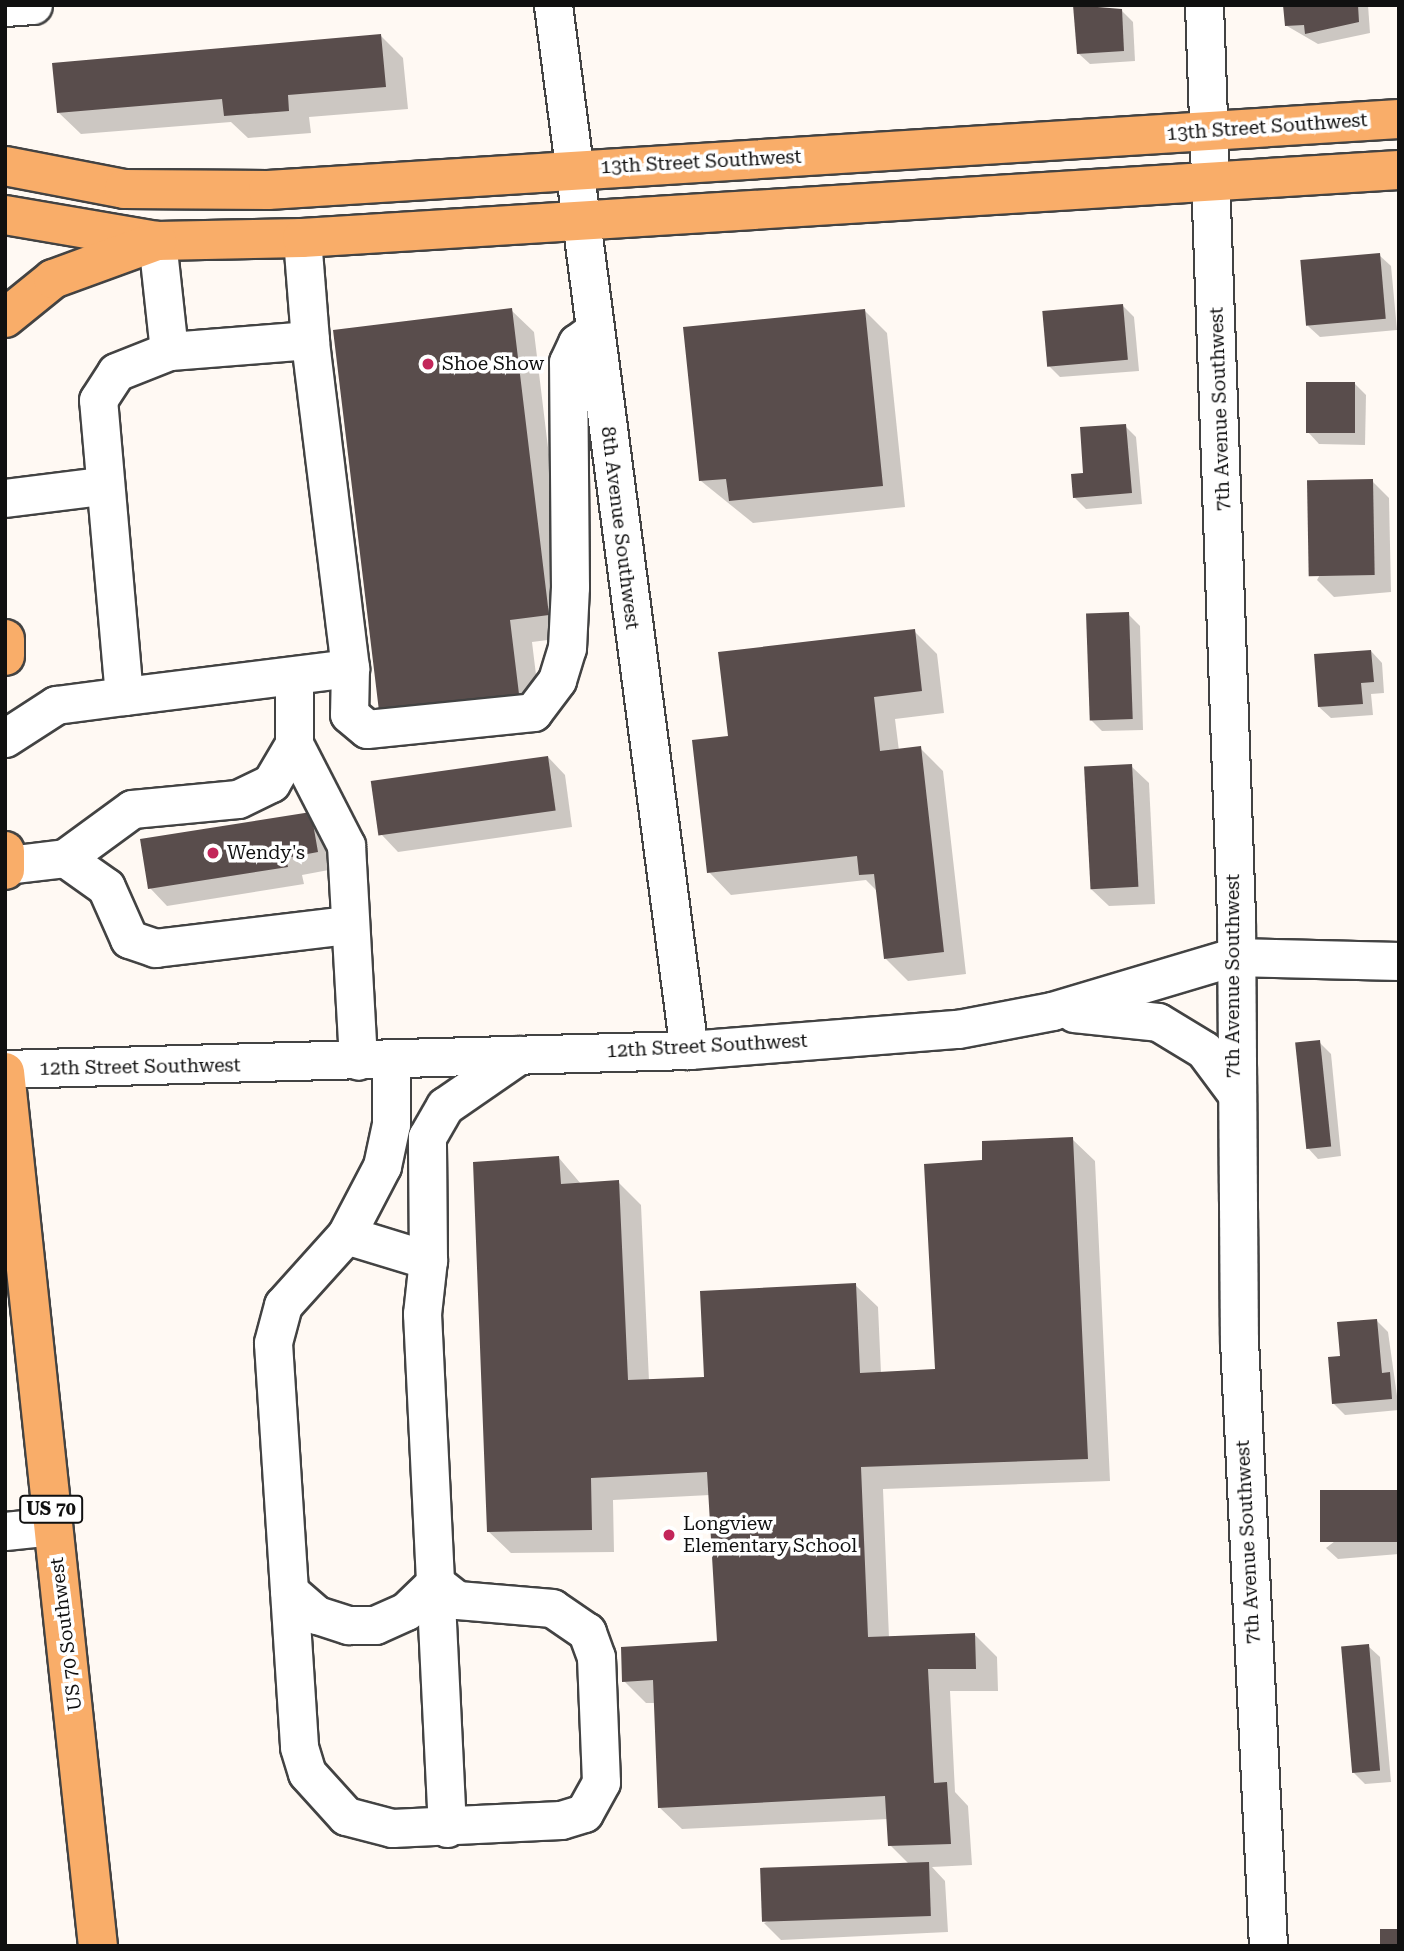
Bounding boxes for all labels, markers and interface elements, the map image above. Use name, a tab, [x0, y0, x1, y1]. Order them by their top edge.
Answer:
street label: 13th Street Southwest	[1166, 109, 1368, 145]
street label: 13th Street Southwest	[600, 145, 802, 179]
street label: 7th Avenue Southwest	[1205, 306, 1235, 512]
place label: Shoe Show	[442, 353, 544, 375]
marker: Shoe Show	[420, 356, 436, 372]
street label: 8th Avenue Southwest	[596, 425, 644, 631]
place label: Wendy's	[227, 842, 305, 864]
marker: Wendy's	[205, 845, 221, 861]
street label: 7th Avenue Southwest	[1222, 874, 1244, 1078]
street label: 12th Street Southwest	[606, 1029, 808, 1063]
street label: 12th Street Southwest	[39, 1054, 241, 1080]
street label: 7th Avenue Southwest	[1231, 1439, 1265, 1645]
road number: US 70	[18, 1494, 84, 1524]
place label: Longview Elementary School	[683, 1513, 857, 1557]
marker: Longview Elementary School	[661, 1527, 677, 1543]
street label: US 70 Southwest	[45, 1556, 87, 1712]

